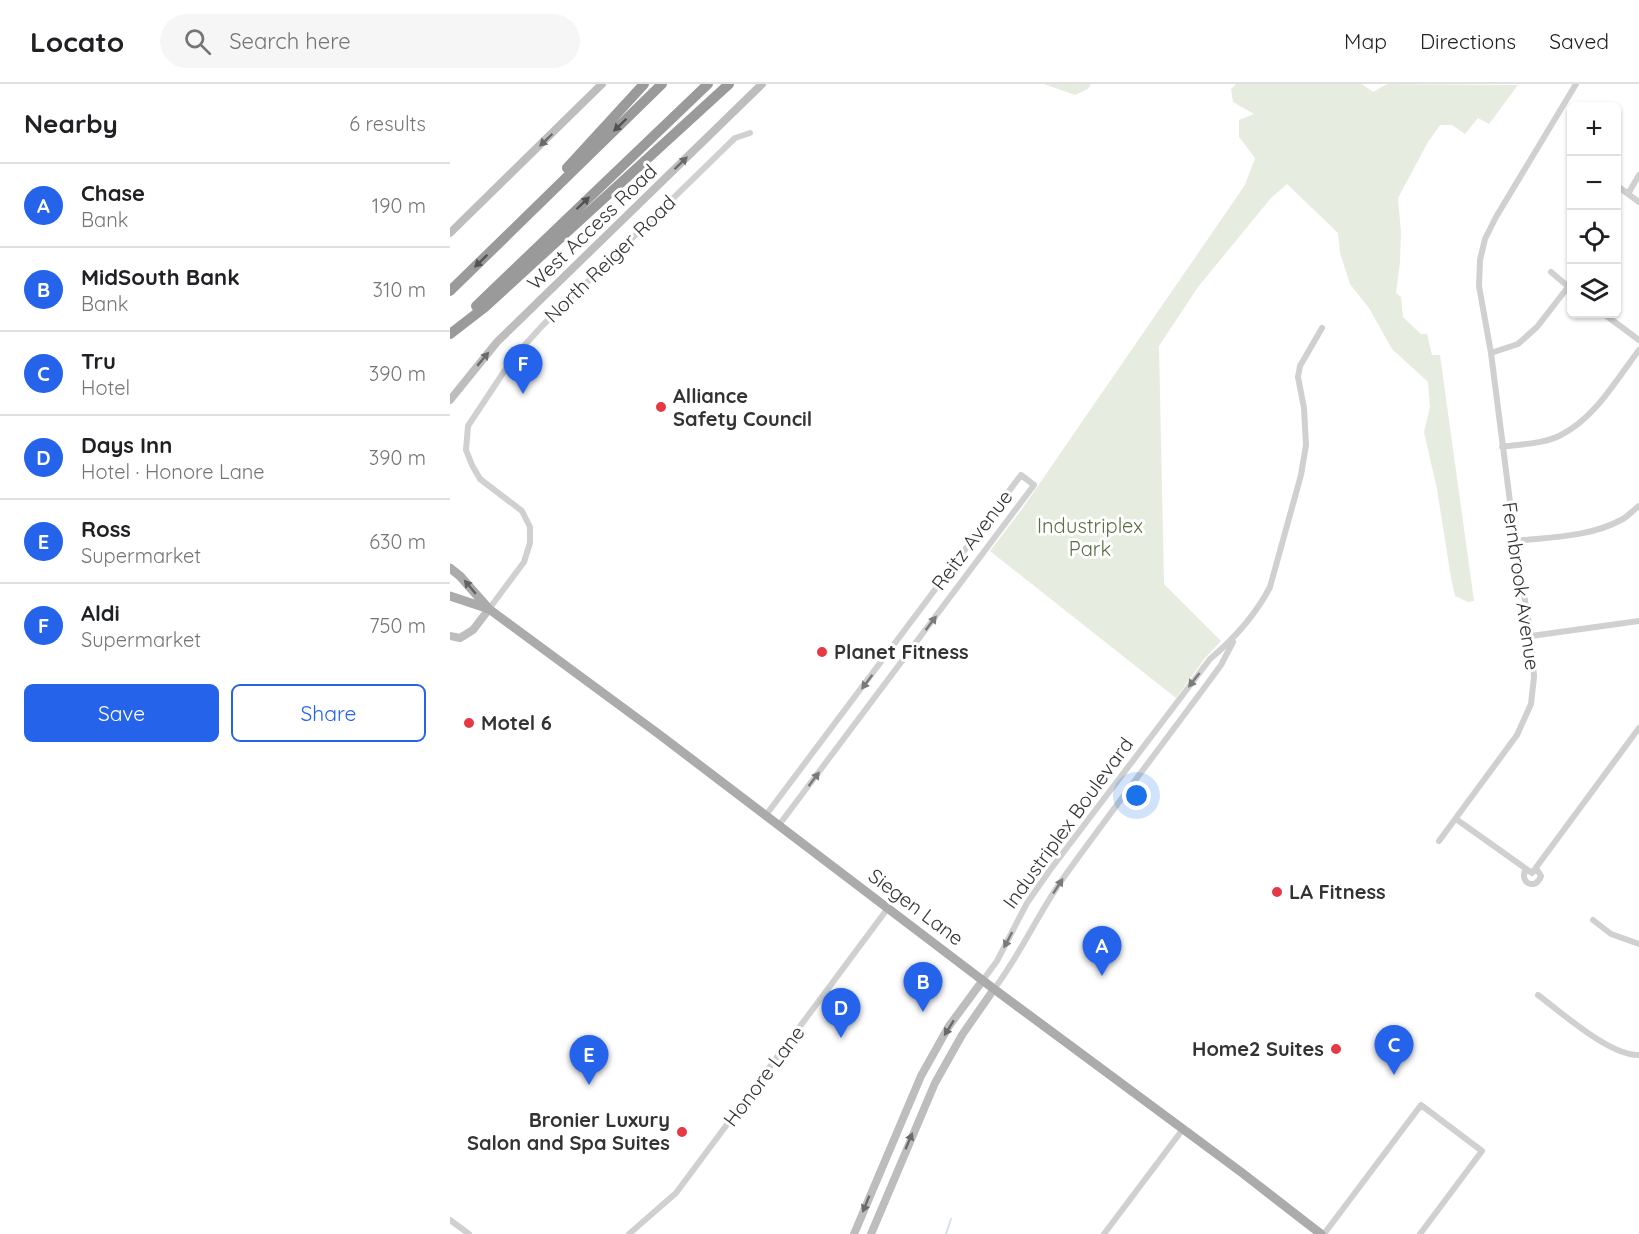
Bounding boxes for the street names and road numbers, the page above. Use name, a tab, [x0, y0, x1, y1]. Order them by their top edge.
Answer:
street label: West Access Road	[522, 158, 662, 295]
street label: North Reiger Road	[539, 190, 681, 328]
street label: Reitz Avenue	[926, 485, 1017, 595]
street label: Fernbrook Avenue	[1497, 500, 1546, 672]
street label: Industriplex Boulevard	[997, 732, 1138, 913]
street label: Siegen Lane	[864, 863, 969, 951]
street label: Honore Lane	[718, 1020, 810, 1131]

